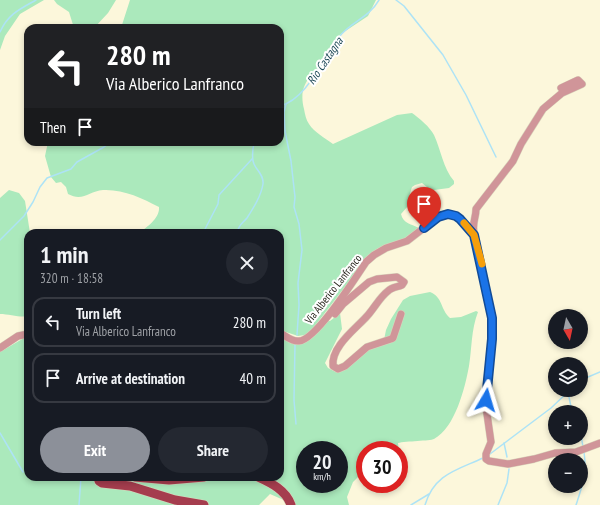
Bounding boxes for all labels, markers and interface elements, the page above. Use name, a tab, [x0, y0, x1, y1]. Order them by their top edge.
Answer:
water label: Rio Castagna	[303, 33, 346, 87]
text: 280 m	[106, 36, 170, 73]
icon: left	[40, 40, 92, 92]
text: Via Alberico Lanfranco	[106, 72, 244, 95]
icon: arrive	[74, 116, 96, 138]
text: Then	[40, 118, 66, 137]
pin	[407, 187, 441, 228]
icon: arrive	[413, 193, 435, 215]
text: 1 min	[40, 239, 88, 270]
button: close	[226, 242, 268, 284]
street label: Via Alberico Lanfranco	[301, 251, 365, 327]
text: 320 m · 18:58	[40, 270, 103, 287]
text: Turn left	[76, 304, 121, 323]
north arrow	[548, 309, 588, 349]
map controls	[548, 309, 588, 493]
icon: left	[42, 311, 64, 333]
text: 280 m	[233, 313, 266, 332]
text: Via Alberico Lanfranco	[76, 323, 176, 340]
button: layers	[548, 357, 588, 397]
icon: arrive	[42, 367, 64, 389]
text: Arrive at destination	[76, 369, 185, 388]
text: 40 m	[240, 369, 266, 388]
position arrow	[465, 379, 507, 421]
button: +	[548, 405, 588, 445]
button: Exit	[40, 427, 150, 473]
button: Share	[158, 427, 268, 473]
speed limit sign: 30	[356, 441, 408, 493]
text: 20	[312, 449, 332, 475]
button: −	[548, 453, 588, 493]
text: km/h	[313, 470, 331, 483]

